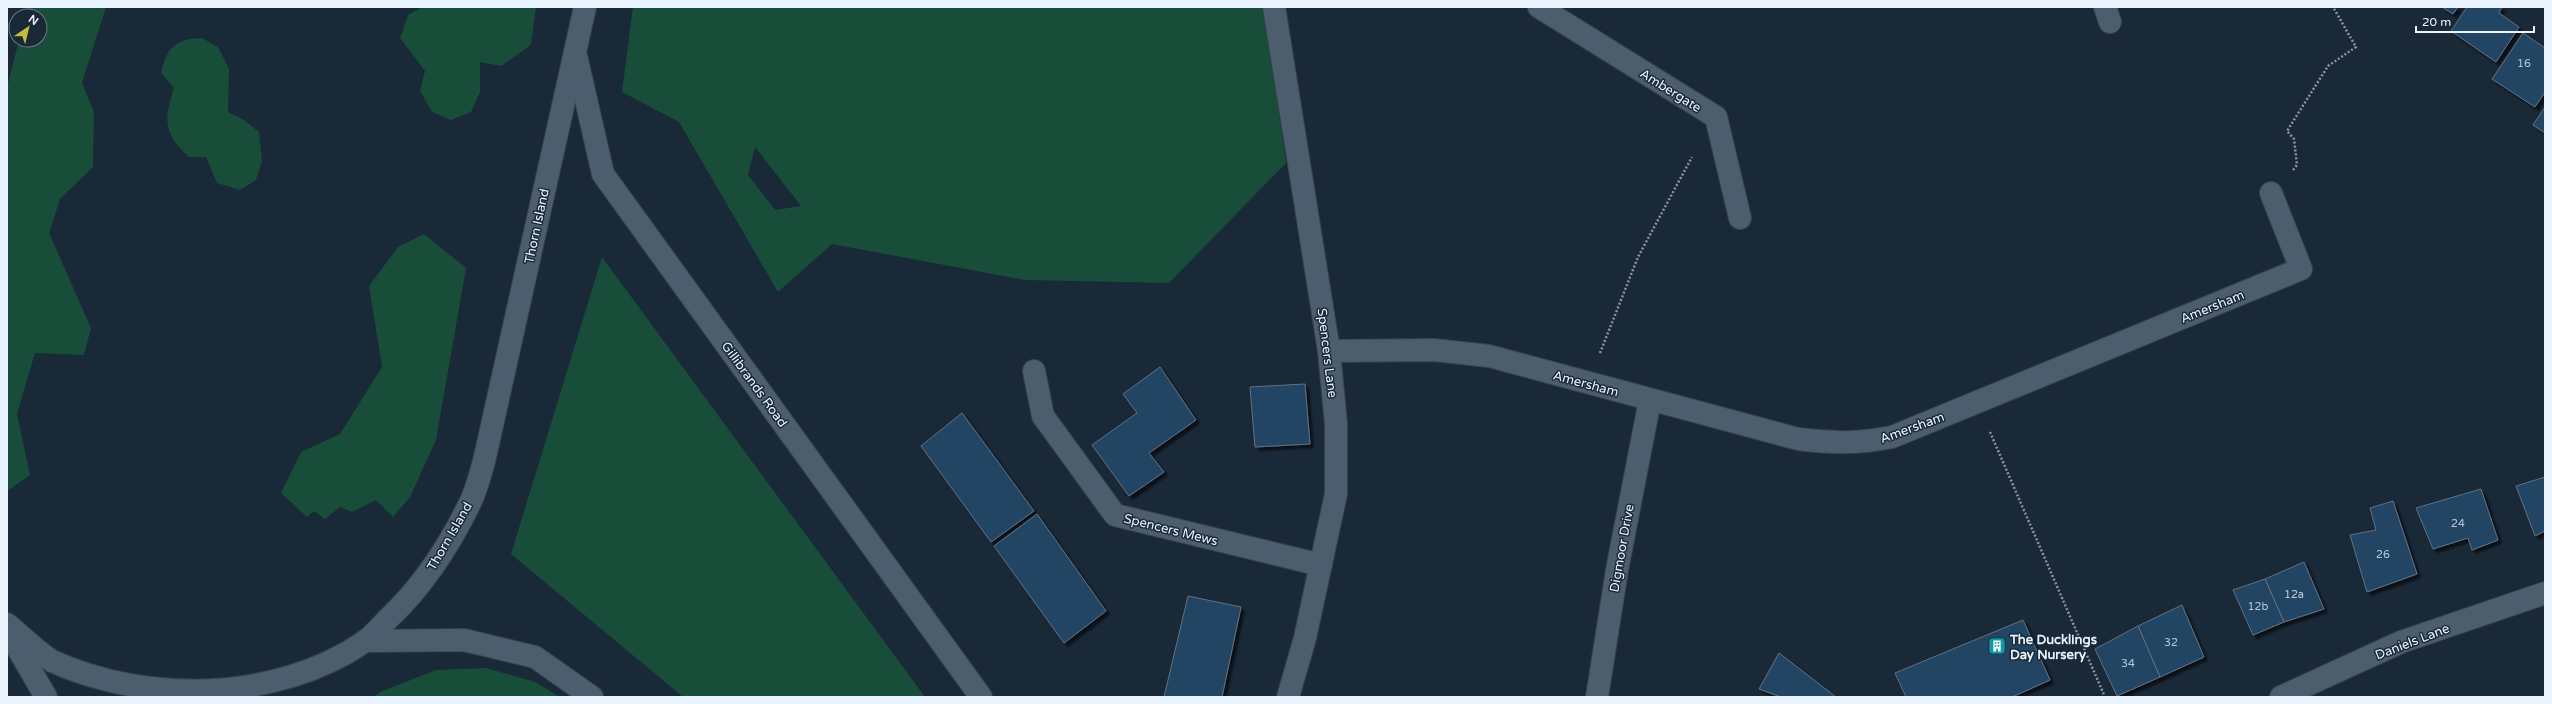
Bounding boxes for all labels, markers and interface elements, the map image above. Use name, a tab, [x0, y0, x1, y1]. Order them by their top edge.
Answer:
north arrow	[8, 8, 48, 48]
scale bar	[2416, 8, 2534, 34]
text: N	[26, 12, 41, 28]
text: 20 m	[2422, 15, 2451, 29]
house number: 16	[2517, 57, 2531, 70]
street label: Ambergate	[1637, 66, 1704, 116]
street label: Thorn Island	[521, 187, 553, 265]
street label: Amersham	[2178, 287, 2247, 327]
street label: Spencers Lane	[1314, 307, 1340, 399]
street label: Gillibrands Road	[718, 339, 791, 430]
street label: Amersham	[1551, 368, 1620, 400]
street label: Amersham	[1878, 409, 1947, 447]
street label: Thorn Island	[424, 499, 476, 574]
street label: Digmoor Drive	[1606, 503, 1638, 593]
street label: Spencers Mews	[1122, 511, 1219, 549]
house number: 24	[2451, 517, 2465, 530]
house number: 26	[2376, 548, 2390, 561]
house number: 12a	[2284, 588, 2304, 601]
house number: 12b	[2248, 600, 2268, 613]
street label: Daniels Lane	[2373, 620, 2452, 663]
place label: The Ducklings Day Nursery	[2009, 632, 2097, 663]
building icon: The Ducklings Day Nursery	[1987, 636, 2007, 656]
house number: 32	[2164, 636, 2178, 649]
house number: 34	[2121, 657, 2135, 670]

